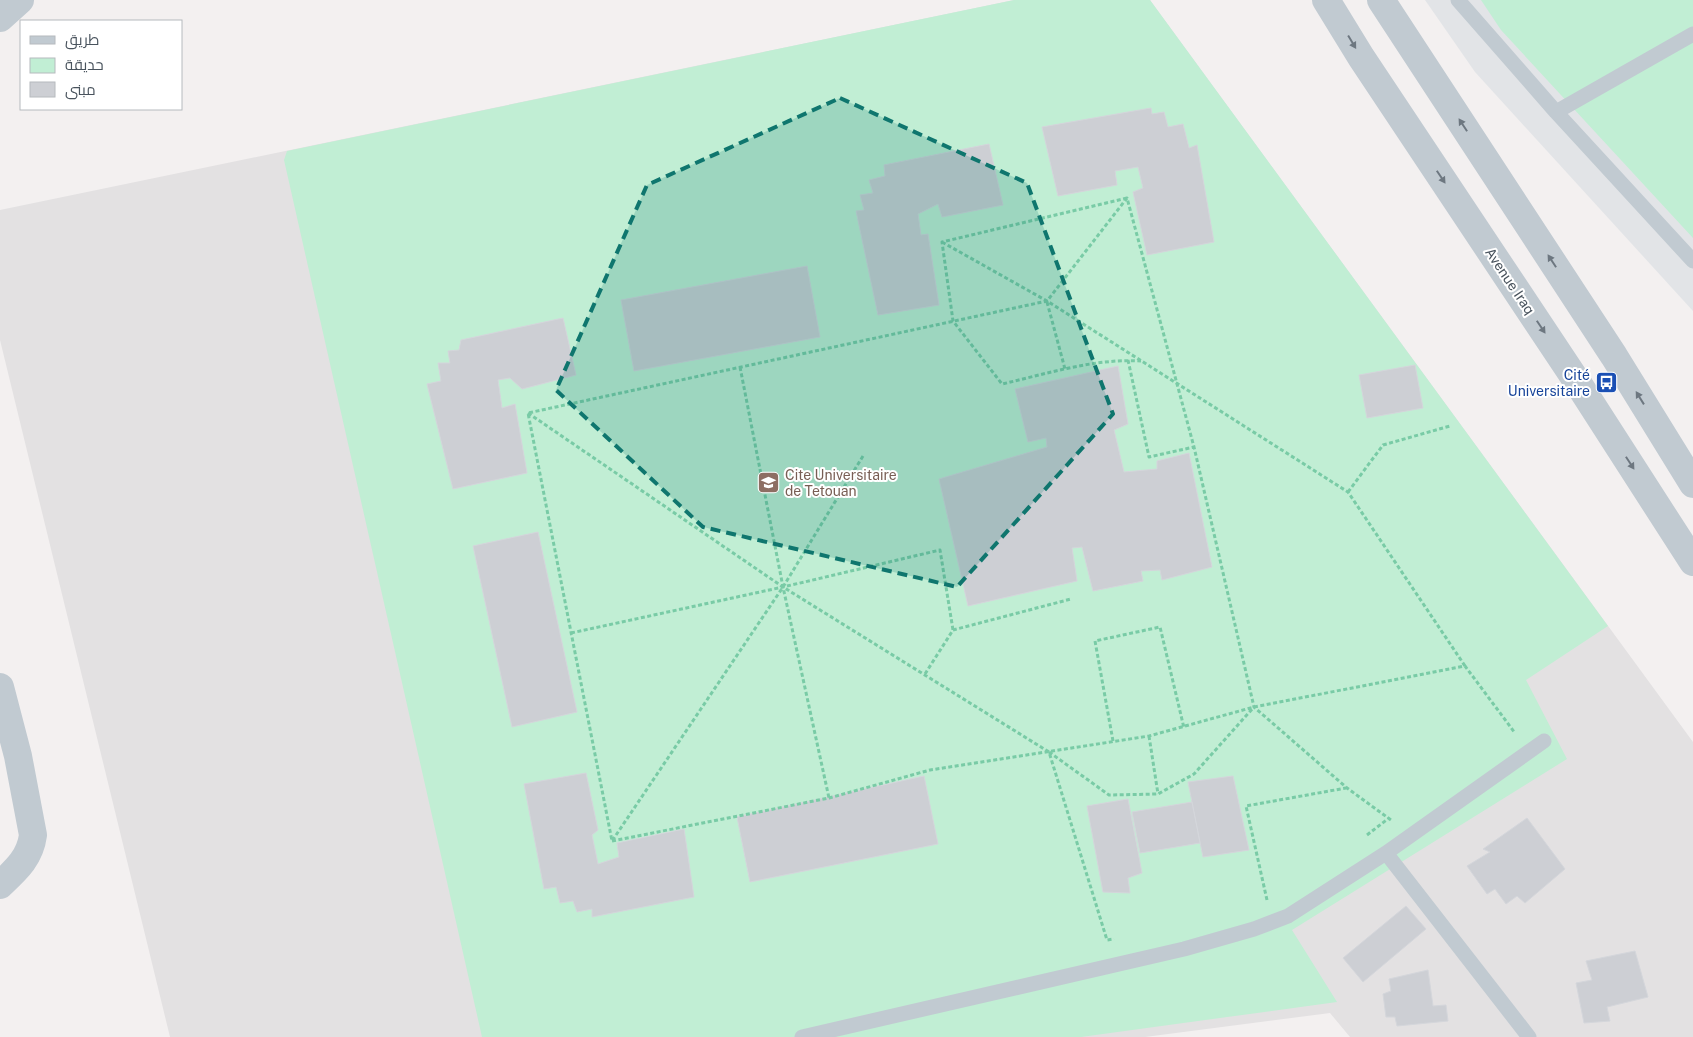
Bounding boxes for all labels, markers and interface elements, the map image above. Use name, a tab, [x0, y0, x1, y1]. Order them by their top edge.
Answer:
legend	[20, 20, 182, 110]
text: طريق	[65, 31, 99, 50]
one-way arrow	[1347, 35, 1356, 48]
text: حديقة	[65, 56, 104, 73]
text: مبنى	[65, 81, 96, 100]
one-way arrow	[1458, 118, 1468, 131]
one-way arrow	[1436, 171, 1446, 184]
street label: Avenue Iraq	[1482, 245, 1538, 317]
one-way arrow	[1547, 254, 1557, 267]
one-way arrow	[1536, 320, 1546, 334]
place label: Cité Universitaire	[1508, 367, 1590, 399]
bus stop icon: Cité Universitaire	[1594, 371, 1618, 395]
one-way arrow	[1635, 391, 1644, 404]
one-way arrow	[1625, 457, 1634, 470]
place label: Cite Universitaire de Tetouan	[785, 467, 897, 499]
school or university icon: Cite Universitaire de Tetouan	[757, 471, 781, 495]

